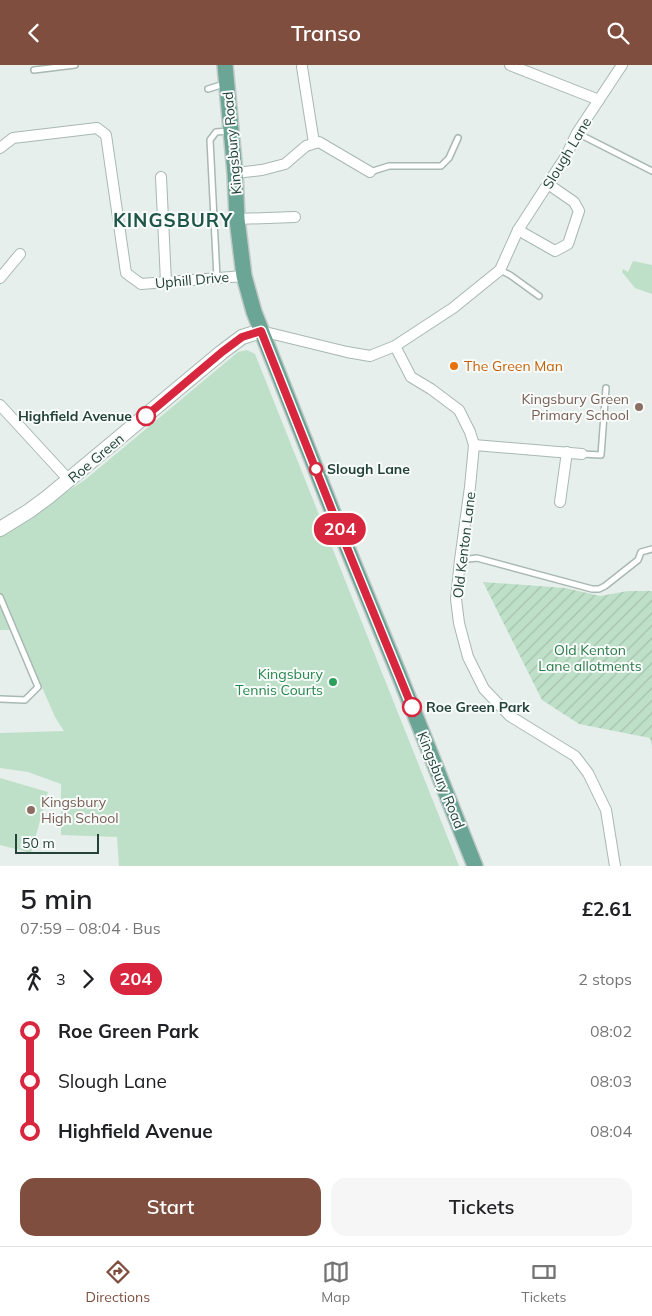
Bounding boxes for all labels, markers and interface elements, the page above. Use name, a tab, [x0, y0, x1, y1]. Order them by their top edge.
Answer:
icon: back	[20, 19, 48, 47]
text: Transo	[291, 19, 361, 47]
icon: search	[604, 19, 632, 47]
street label: Kingsbury Road	[219, 91, 245, 195]
street label: Slough Lane	[539, 114, 595, 192]
district label: KINGSBURY	[113, 208, 233, 232]
street label: Uphill Drive	[154, 268, 230, 292]
place label: The Green Man	[464, 357, 563, 375]
marker: The Green Man	[448, 360, 460, 372]
place label: Kingsbury Green Primary School	[521, 390, 629, 424]
marker: Kingsbury Green Primary School	[633, 401, 645, 413]
marker: Highfield Avenue	[136, 406, 156, 426]
place label: Highfield Avenue	[18, 407, 132, 425]
street label: Roe Green	[64, 429, 128, 487]
place label: Slough Lane	[327, 460, 410, 478]
marker: Slough Lane	[309, 462, 323, 476]
street label: Old Kenton Lane	[449, 491, 479, 599]
line badge: 204	[311, 513, 369, 545]
text: 204	[324, 517, 356, 540]
park label: Old Kenton Lane allotments	[538, 641, 642, 675]
place label: Kingsbury Tennis Courts	[235, 665, 324, 699]
marker: Kingsbury Tennis Courts	[327, 676, 339, 688]
marker: Roe Green Park	[402, 697, 422, 717]
place label: Roe Green Park	[426, 698, 530, 716]
street label: Kingsbury Road	[413, 729, 469, 831]
place label: Kingsbury High School	[41, 793, 119, 827]
marker: Kingsbury High School	[25, 804, 37, 816]
scale bar	[15, 831, 99, 854]
text: 50 m	[22, 834, 55, 852]
text: 5 min	[20, 881, 93, 916]
text: £2.61	[582, 897, 632, 921]
text: 07:59 – 08:04 · Bus	[20, 918, 161, 938]
icon: walk	[20, 965, 48, 993]
icon: forward	[74, 965, 102, 993]
text: 204	[120, 967, 152, 990]
text: 3	[56, 969, 66, 989]
text: 2 stops	[578, 969, 632, 989]
text: Roe Green Park	[58, 1019, 199, 1043]
text: 08:02	[590, 1021, 632, 1041]
text: Slough Lane	[58, 1069, 167, 1093]
text: 08:03	[590, 1071, 632, 1091]
text: Highfield Avenue	[58, 1119, 213, 1143]
text: 08:04	[590, 1121, 632, 1141]
button: Start	[20, 1178, 321, 1236]
button: Tickets	[331, 1178, 632, 1236]
tab: Directions	[86, 1258, 150, 1306]
tab: Map	[321, 1258, 350, 1306]
tab: Tickets	[521, 1258, 566, 1306]

